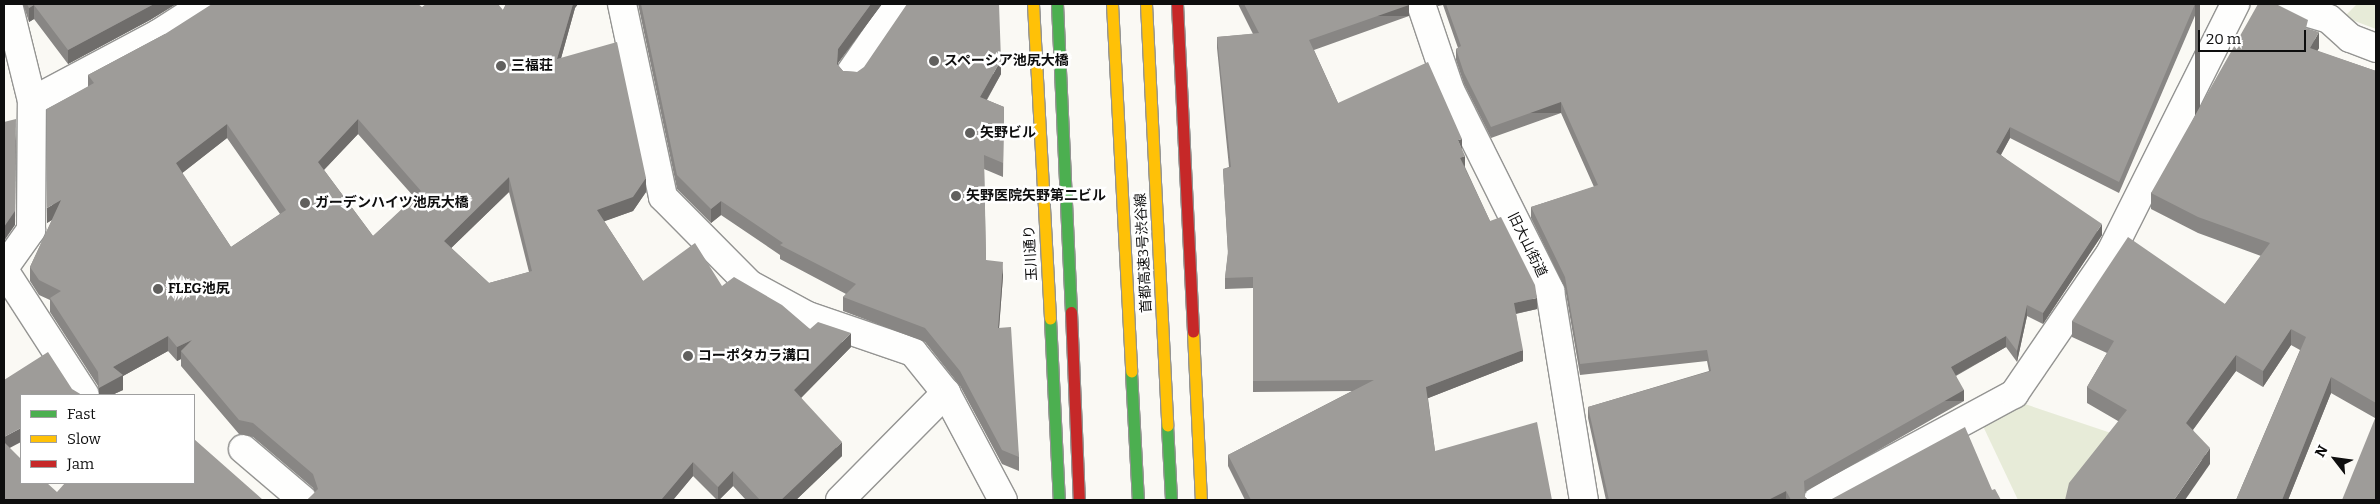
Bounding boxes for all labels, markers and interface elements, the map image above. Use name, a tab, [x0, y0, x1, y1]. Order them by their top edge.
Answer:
scale bar	[2200, 20, 2308, 52]
text: 20 m	[2206, 30, 2241, 48]
place label: スペーシア池尻大橋	[944, 53, 1070, 69]
marker: スペーシア池尻大橋	[928, 55, 940, 67]
place label: 三福荘	[511, 58, 553, 74]
marker: 三福荘	[495, 60, 507, 72]
place label: 矢野ビル	[980, 125, 1036, 141]
marker: 矢野ビル	[964, 127, 976, 139]
place label: 矢野医院矢野第二ビル	[966, 188, 1106, 204]
marker: 矢野医院矢野第二ビル	[950, 190, 962, 202]
street label: 首都高速3号渋谷線	[1132, 193, 1156, 313]
place label: ガーデンハイツ池尻大橋	[315, 195, 469, 211]
marker: ガーデンハイツ池尻大橋	[299, 197, 311, 209]
street label: 旧大山街道	[1504, 210, 1550, 280]
street label: 玉川通り	[1021, 225, 1041, 281]
place label: FLEG池尻	[168, 281, 230, 297]
marker: FLEG池尻	[152, 283, 164, 295]
place label: コーポタカラ溝口	[698, 348, 810, 364]
marker: コーポタカラ溝口	[682, 350, 694, 362]
legend	[20, 394, 195, 484]
text: Fast	[67, 405, 96, 423]
text: Slow	[67, 430, 101, 448]
north arrow	[2310, 434, 2360, 484]
text: N	[2312, 442, 2332, 460]
text: Jam	[67, 455, 94, 473]

